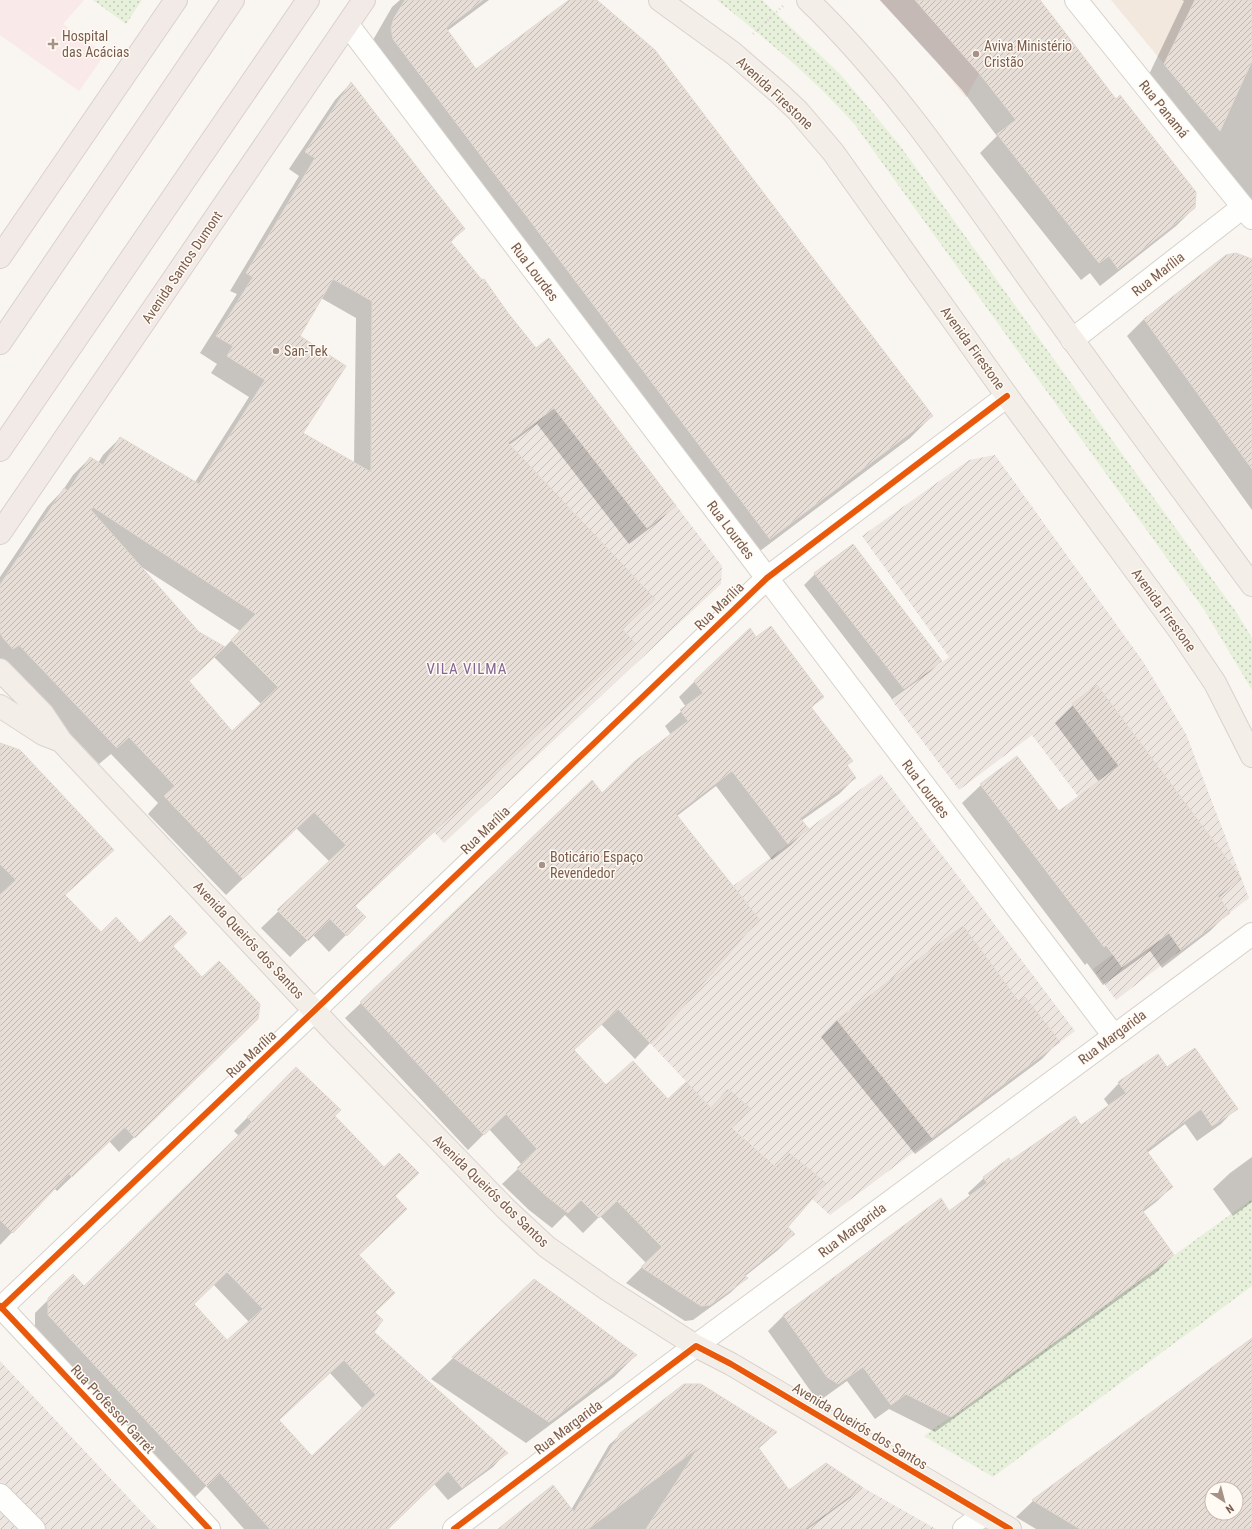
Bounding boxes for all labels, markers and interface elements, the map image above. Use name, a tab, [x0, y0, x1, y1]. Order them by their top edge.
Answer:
place label: Hospital das Acácias	[62, 28, 129, 60]
marker: Hospital das Acácias	[47, 38, 59, 50]
place label: Aviva Ministério Cristão	[984, 38, 1072, 70]
marker: Aviva Ministério Cristão	[971, 49, 981, 59]
street label: Avenida Firestone	[734, 54, 817, 133]
street label: Rua Panamá	[1136, 77, 1192, 141]
street label: Avenida Santos Dumont	[139, 208, 225, 326]
street label: Rua Lourdes	[508, 240, 562, 304]
street label: Rua Marília	[1129, 249, 1187, 299]
street label: Avenida Firestone	[938, 303, 1009, 393]
place label: San-Tek	[284, 343, 328, 359]
marker: San-Tek	[271, 346, 281, 356]
street label: Rua Lourdes	[704, 498, 758, 562]
street label: Avenida Firestone	[1129, 565, 1200, 655]
street label: Rua Marília	[691, 579, 747, 633]
district label: VILA VILMA	[427, 660, 507, 678]
street label: Rua Lourdes	[899, 757, 953, 821]
street label: Rua Marília	[457, 803, 513, 857]
place label: Boticário Espaço Revendedor	[550, 849, 643, 881]
marker: Boticário Espaço Revendedor	[537, 860, 547, 870]
street label: Avenida Queirós dos Santos	[190, 878, 308, 1002]
street label: Rua Margarida	[1075, 1006, 1149, 1068]
street label: Rua Marília	[223, 1027, 279, 1081]
street label: Avenida Queirós dos Santos	[430, 1132, 552, 1250]
street label: Rua Margarida	[815, 1199, 889, 1261]
street label: Rua Professor Garret	[68, 1361, 158, 1457]
street label: Avenida Queirós dos Santos	[790, 1379, 930, 1473]
street label: Rua Margarida	[531, 1396, 605, 1458]
north arrow	[1204, 1481, 1244, 1521]
text: N	[1223, 1501, 1236, 1516]

